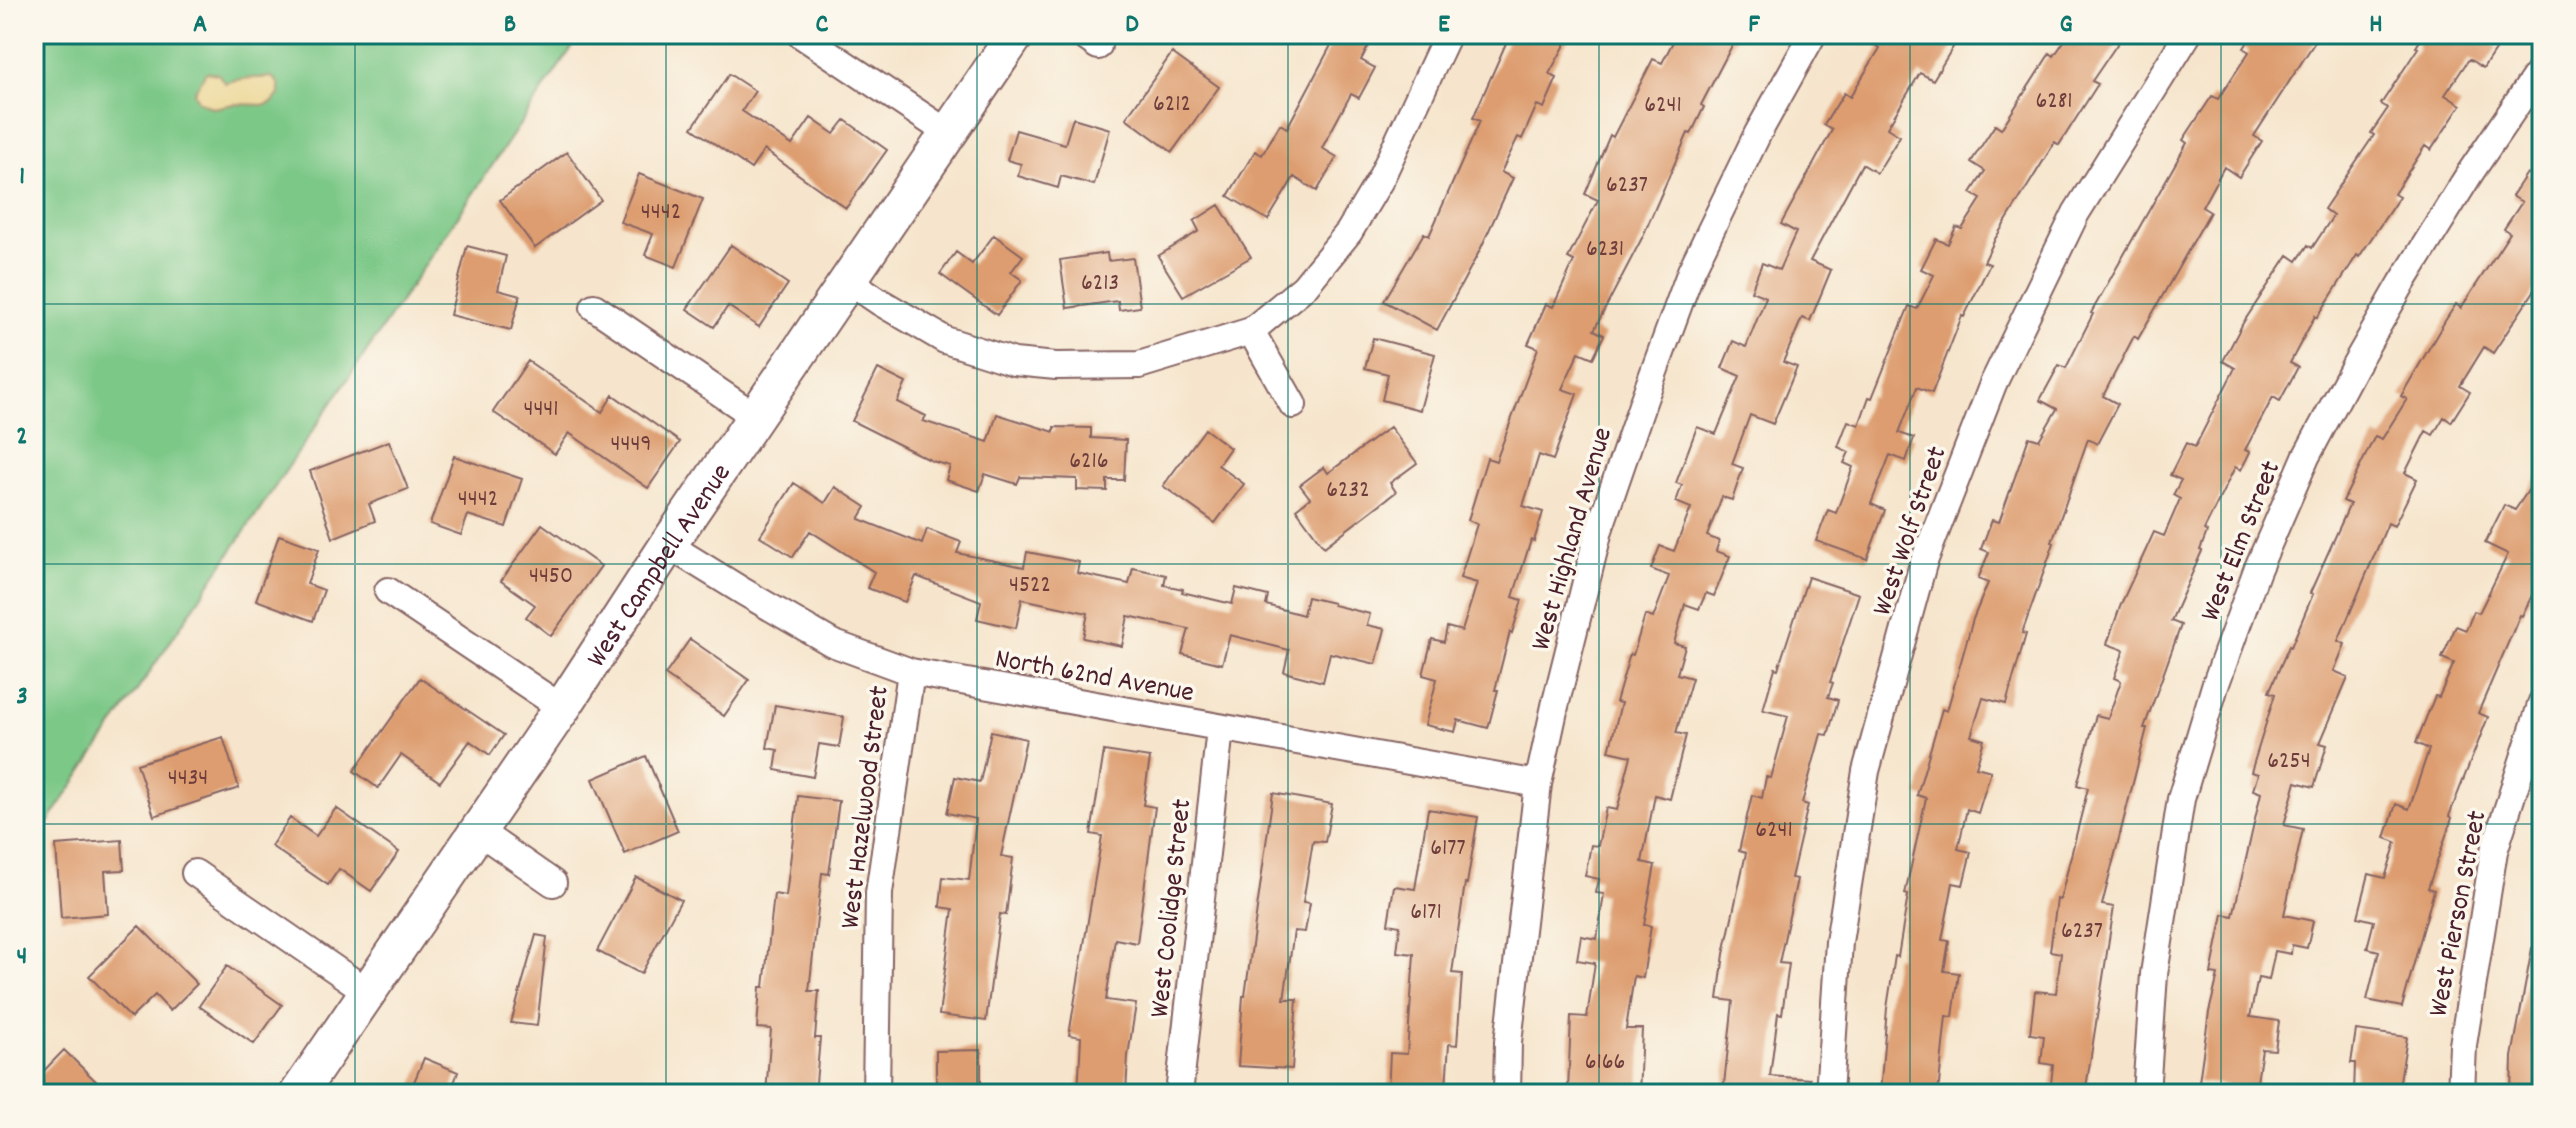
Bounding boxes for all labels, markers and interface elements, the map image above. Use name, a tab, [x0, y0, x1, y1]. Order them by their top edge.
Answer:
text: A	[193, 7, 207, 44]
text: B	[504, 7, 516, 44]
text: C	[816, 7, 829, 44]
text: D	[1125, 7, 1139, 44]
text: E	[1438, 7, 1450, 44]
text: F	[1748, 7, 1760, 44]
text: G	[2059, 7, 2073, 44]
text: H	[2369, 7, 2383, 44]
house number: 6281	[2035, 85, 2073, 119]
house number: 6212	[1153, 88, 1191, 122]
house number: 6241	[1644, 89, 1682, 123]
text: 1	[19, 159, 25, 196]
house number: 6237	[1606, 169, 1648, 203]
house number: 4442	[641, 196, 681, 230]
house number: 6231	[1586, 233, 1624, 267]
house number: 6213	[1081, 267, 1119, 301]
house number: 4441	[523, 393, 559, 427]
text: 2	[16, 419, 28, 456]
street label: West Highland Avenue	[1523, 423, 1625, 656]
house number: 4449	[611, 428, 651, 462]
street label: West Wolf Street	[1864, 442, 1959, 622]
house number: 6216	[1069, 445, 1109, 479]
street label: West Elm Street	[2192, 456, 2293, 628]
street label: West Campbell Avenue	[579, 457, 743, 676]
house number: 6232	[1326, 474, 1370, 508]
house number: 4442	[458, 483, 498, 517]
house number: 4450	[529, 560, 573, 594]
house number: 4522	[1009, 569, 1051, 603]
street label: North 62nd Avenue	[992, 641, 1197, 715]
text: 3	[16, 679, 28, 716]
street label: West Hazelwood Street	[832, 684, 902, 931]
house number: 6254	[2267, 745, 2311, 779]
house number: 4434	[168, 762, 208, 796]
street label: West Coolidge Street	[1142, 797, 1204, 1020]
street label: West Pierson Street	[2420, 808, 2499, 1020]
house number: 6241	[1755, 814, 1793, 848]
house number: 6177	[1430, 832, 1466, 866]
house number: 6171	[1410, 896, 1442, 930]
house number: 6237	[2061, 915, 2103, 949]
text: 4	[17, 939, 27, 976]
house number: 6166	[1585, 1046, 1625, 1080]

